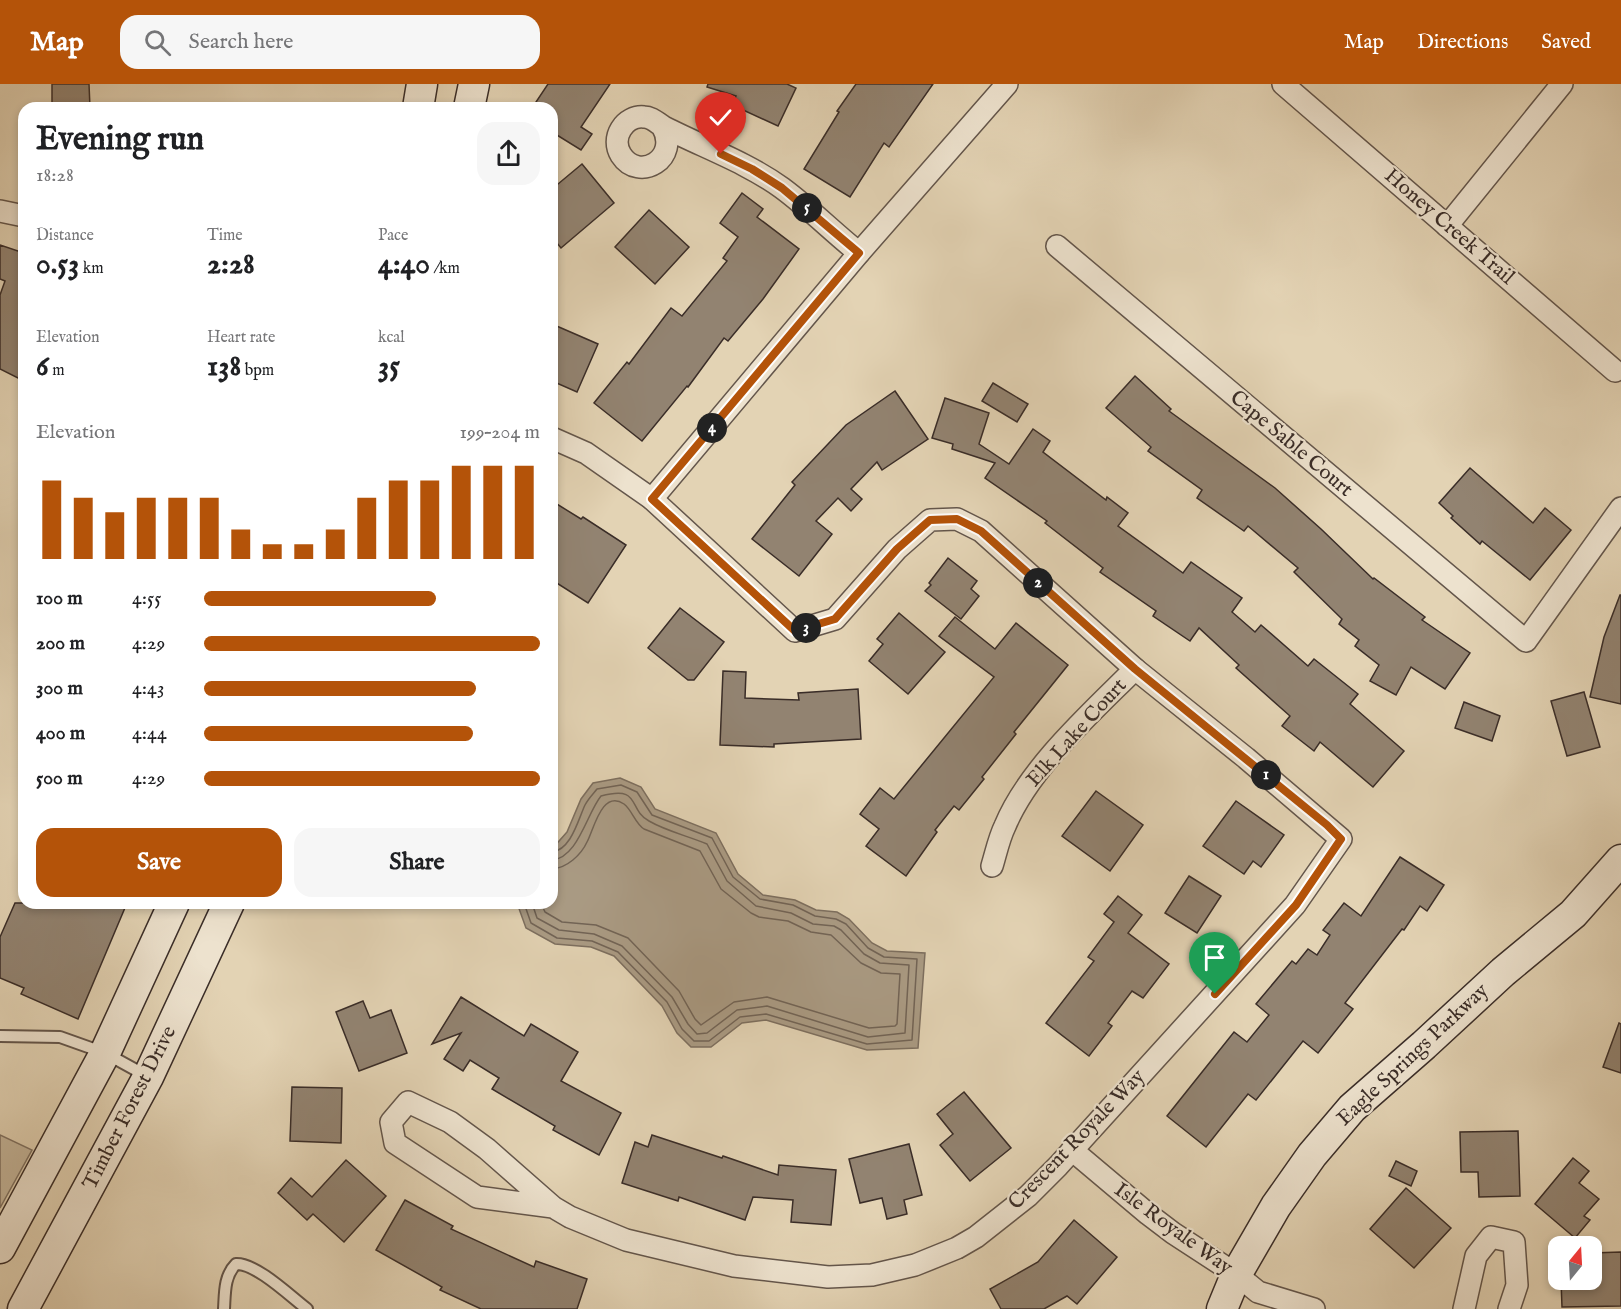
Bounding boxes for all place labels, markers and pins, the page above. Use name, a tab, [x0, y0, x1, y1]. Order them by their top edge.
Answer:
pin	[695, 92, 746, 154]
pin: 5	[792, 193, 822, 223]
pin: 4	[697, 413, 727, 443]
pin: 2	[1023, 568, 1053, 598]
pin: 3	[791, 613, 821, 643]
pin: 1	[1251, 760, 1281, 790]
pin	[1189, 932, 1240, 994]

